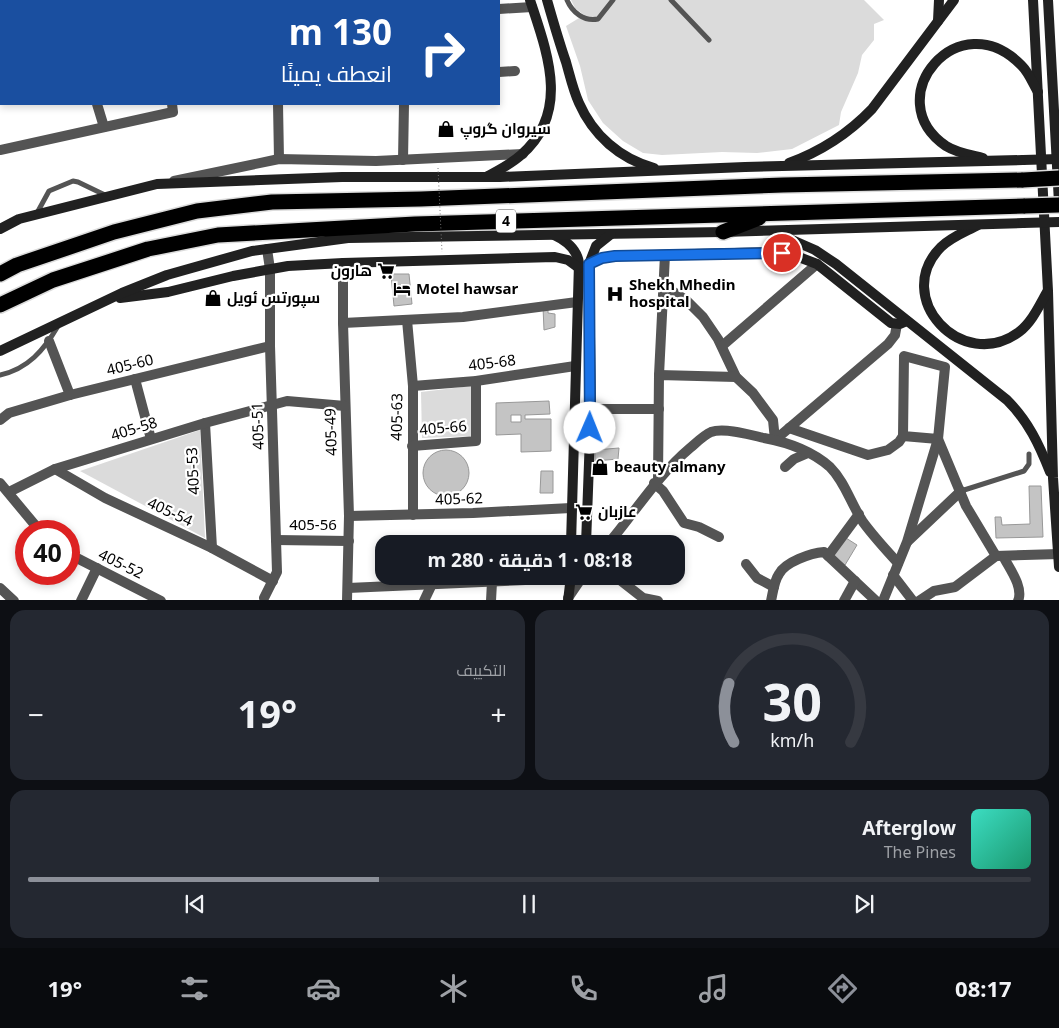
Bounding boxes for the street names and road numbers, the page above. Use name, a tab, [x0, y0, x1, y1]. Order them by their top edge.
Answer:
road number: 4	[496, 210, 516, 232]
street label: 405-60	[104, 349, 155, 380]
street label: 405-68	[467, 349, 517, 375]
street label: 405-63	[386, 393, 406, 441]
street label: 405-51	[246, 402, 268, 450]
street label: 405-49	[319, 408, 341, 456]
street label: 405-58	[108, 412, 159, 445]
street label: 405-66	[418, 415, 468, 439]
street label: 405-53	[181, 447, 203, 495]
street label: 405-62	[435, 487, 483, 509]
street label: 405-54	[145, 492, 197, 530]
street label: 405-56	[289, 514, 337, 534]
street label: 405-52	[96, 544, 147, 583]

